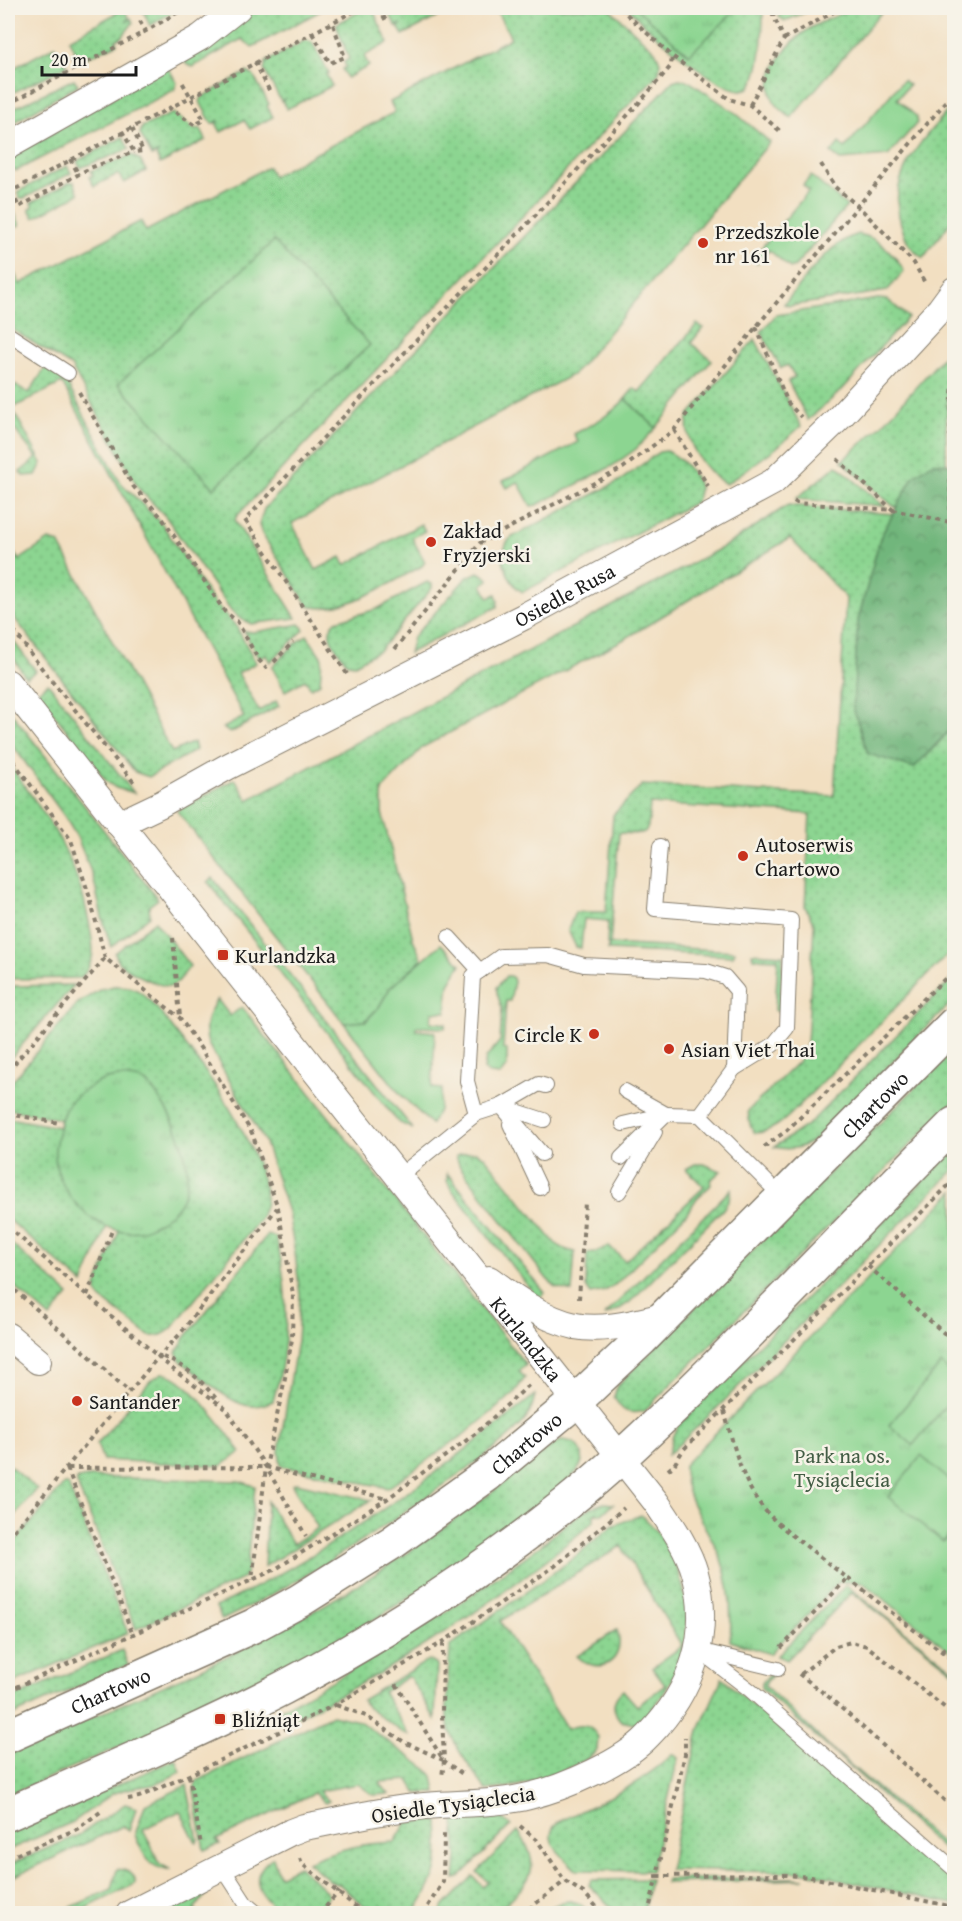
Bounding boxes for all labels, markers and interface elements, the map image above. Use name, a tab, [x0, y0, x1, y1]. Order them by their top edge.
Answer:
scale bar	[42, 39, 136, 77]
text: 20 m	[51, 46, 87, 73]
place label: Przedszkole nr 161	[715, 216, 820, 271]
marker: Przedszkole nr 161	[696, 236, 710, 250]
place label: Zakład Fryzjerski	[443, 515, 531, 570]
marker: Zakład Fryzjerski	[424, 535, 438, 549]
street label: Osiedle Rusa	[509, 555, 620, 635]
place label: Autoserwis Chartowo	[755, 829, 853, 884]
marker: Autoserwis Chartowo	[736, 849, 750, 863]
place label: Kurlandzka	[235, 940, 336, 971]
marker: Kurlandzka	[216, 948, 230, 962]
place label: Circle K	[515, 1019, 583, 1050]
marker: Circle K	[587, 1027, 601, 1041]
place label: Asian Viet Thai	[681, 1034, 815, 1065]
marker: Asian Viet Thai	[662, 1042, 676, 1056]
street label: Chartowo	[834, 1063, 915, 1145]
street label: Kurlandzka	[483, 1289, 570, 1388]
place label: Santander	[89, 1386, 180, 1417]
marker: Santander	[70, 1394, 84, 1408]
street label: Chartowo	[483, 1404, 569, 1482]
park label: Park na os. Tysiąclecia	[794, 1440, 890, 1495]
street label: Chartowo	[65, 1659, 155, 1722]
place label: Bliźniąt	[232, 1704, 300, 1735]
marker: Bliźniąt	[213, 1712, 227, 1726]
street label: Osiedle Tysiąclecia	[369, 1777, 537, 1831]

